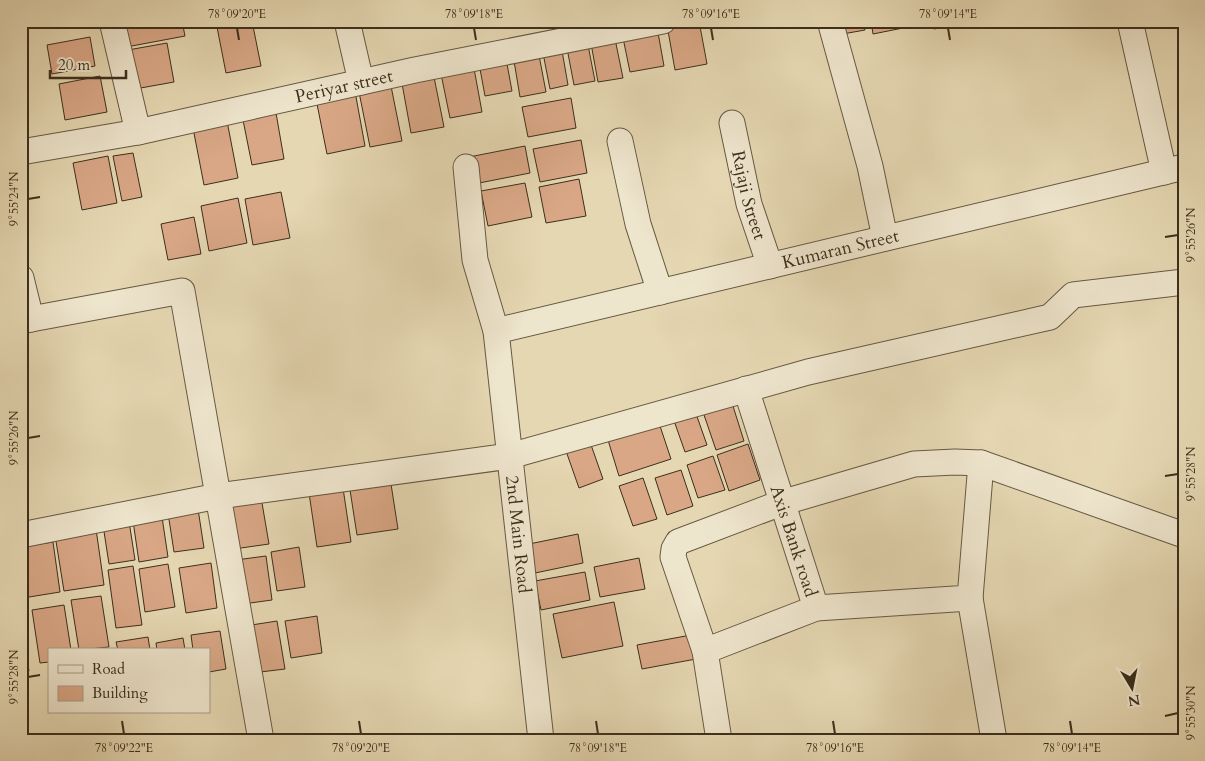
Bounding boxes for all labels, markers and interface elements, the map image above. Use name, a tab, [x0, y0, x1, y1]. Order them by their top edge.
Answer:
text: 78°09'20"E	[208, 6, 266, 22]
text: 78°09'18"E	[445, 6, 503, 22]
text: 78°09'16"E	[682, 6, 740, 22]
text: 78°09'14"E	[919, 6, 977, 22]
scale bar	[50, 48, 126, 80]
text: 20 m	[58, 55, 90, 75]
street label: Periyar street	[293, 63, 396, 109]
street label: Rajaji Street	[725, 148, 772, 243]
text: 9°55'24"N	[6, 171, 22, 226]
text: 9°55'26"N	[1183, 207, 1199, 262]
street label: Kumaran Street	[780, 223, 902, 275]
text: 9°55'26"N	[6, 410, 22, 465]
text: 9°55'28"N	[1183, 446, 1199, 501]
street label: 2nd Main Road	[499, 474, 537, 595]
street label: Axis Bank road	[764, 482, 823, 601]
legend	[48, 648, 210, 714]
text: 9°55'28"N	[6, 649, 22, 704]
text: Road	[92, 659, 125, 679]
north arrow	[1108, 664, 1158, 714]
text: Building	[92, 683, 148, 703]
text: 9°55'30"N	[1183, 685, 1199, 740]
text: N	[1127, 690, 1142, 711]
text: 78°09'22"E	[95, 740, 153, 756]
text: 78°09'20"E	[332, 740, 390, 756]
text: 78°09'18"E	[569, 740, 627, 756]
text: 78°09'16"E	[806, 740, 864, 756]
text: 78°09'14"E	[1043, 740, 1101, 756]

